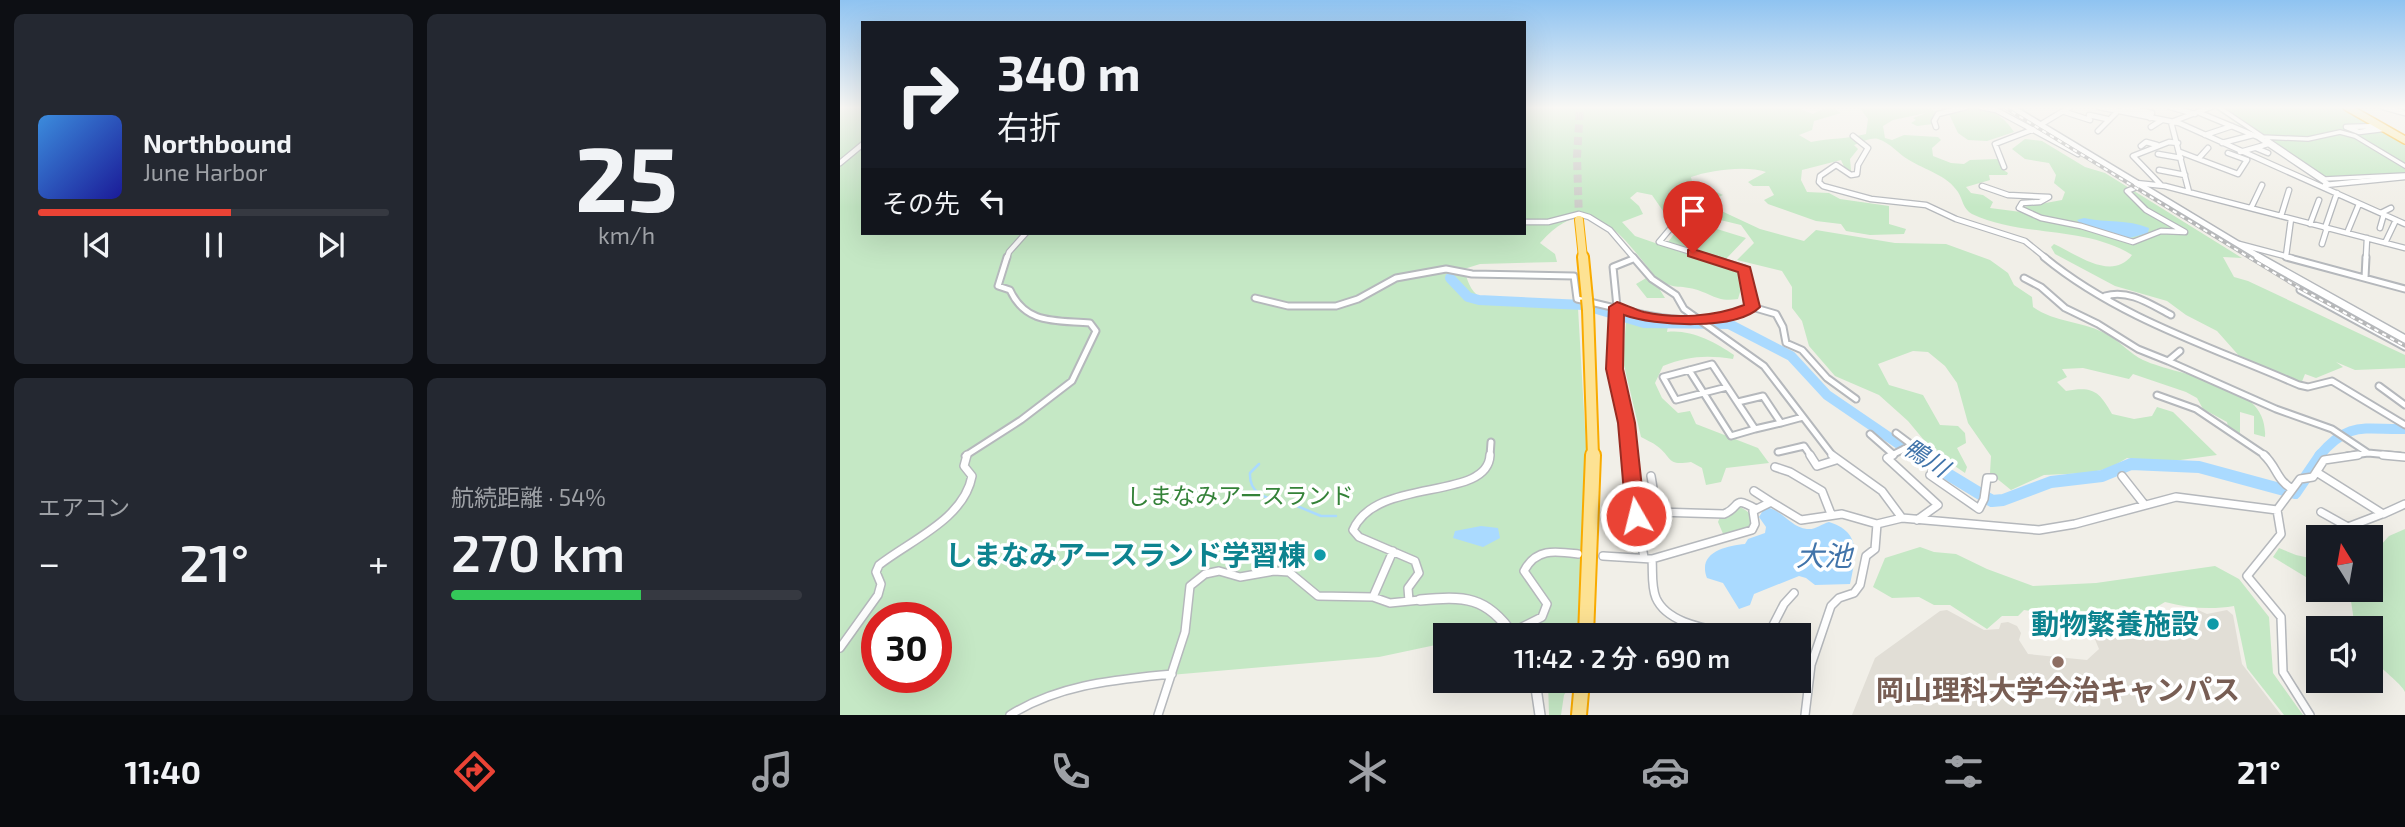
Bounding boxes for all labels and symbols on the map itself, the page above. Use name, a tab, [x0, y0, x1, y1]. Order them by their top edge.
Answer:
pin	[1663, 181, 1723, 253]
water label: 鴨川	[1899, 432, 1957, 484]
position arrow	[1599, 479, 1673, 553]
park label: しまなみアースランド	[1126, 481, 1354, 509]
north arrow	[2306, 525, 2384, 602]
place label: しまなみアースランド学習棟	[945, 537, 1306, 571]
water label: 大池	[1796, 538, 1855, 572]
marker: しまなみアースランド学習棟	[1312, 547, 1328, 563]
speed limit sign: 30	[861, 602, 952, 693]
place label: 動物繁養施設	[2031, 606, 2199, 640]
marker: 動物繁養施設	[2205, 616, 2221, 632]
marker: 岡山理科大学今治キャンパス	[2050, 654, 2066, 670]
place label: 岡山理科大学今治キャンパス	[1876, 672, 2240, 706]

